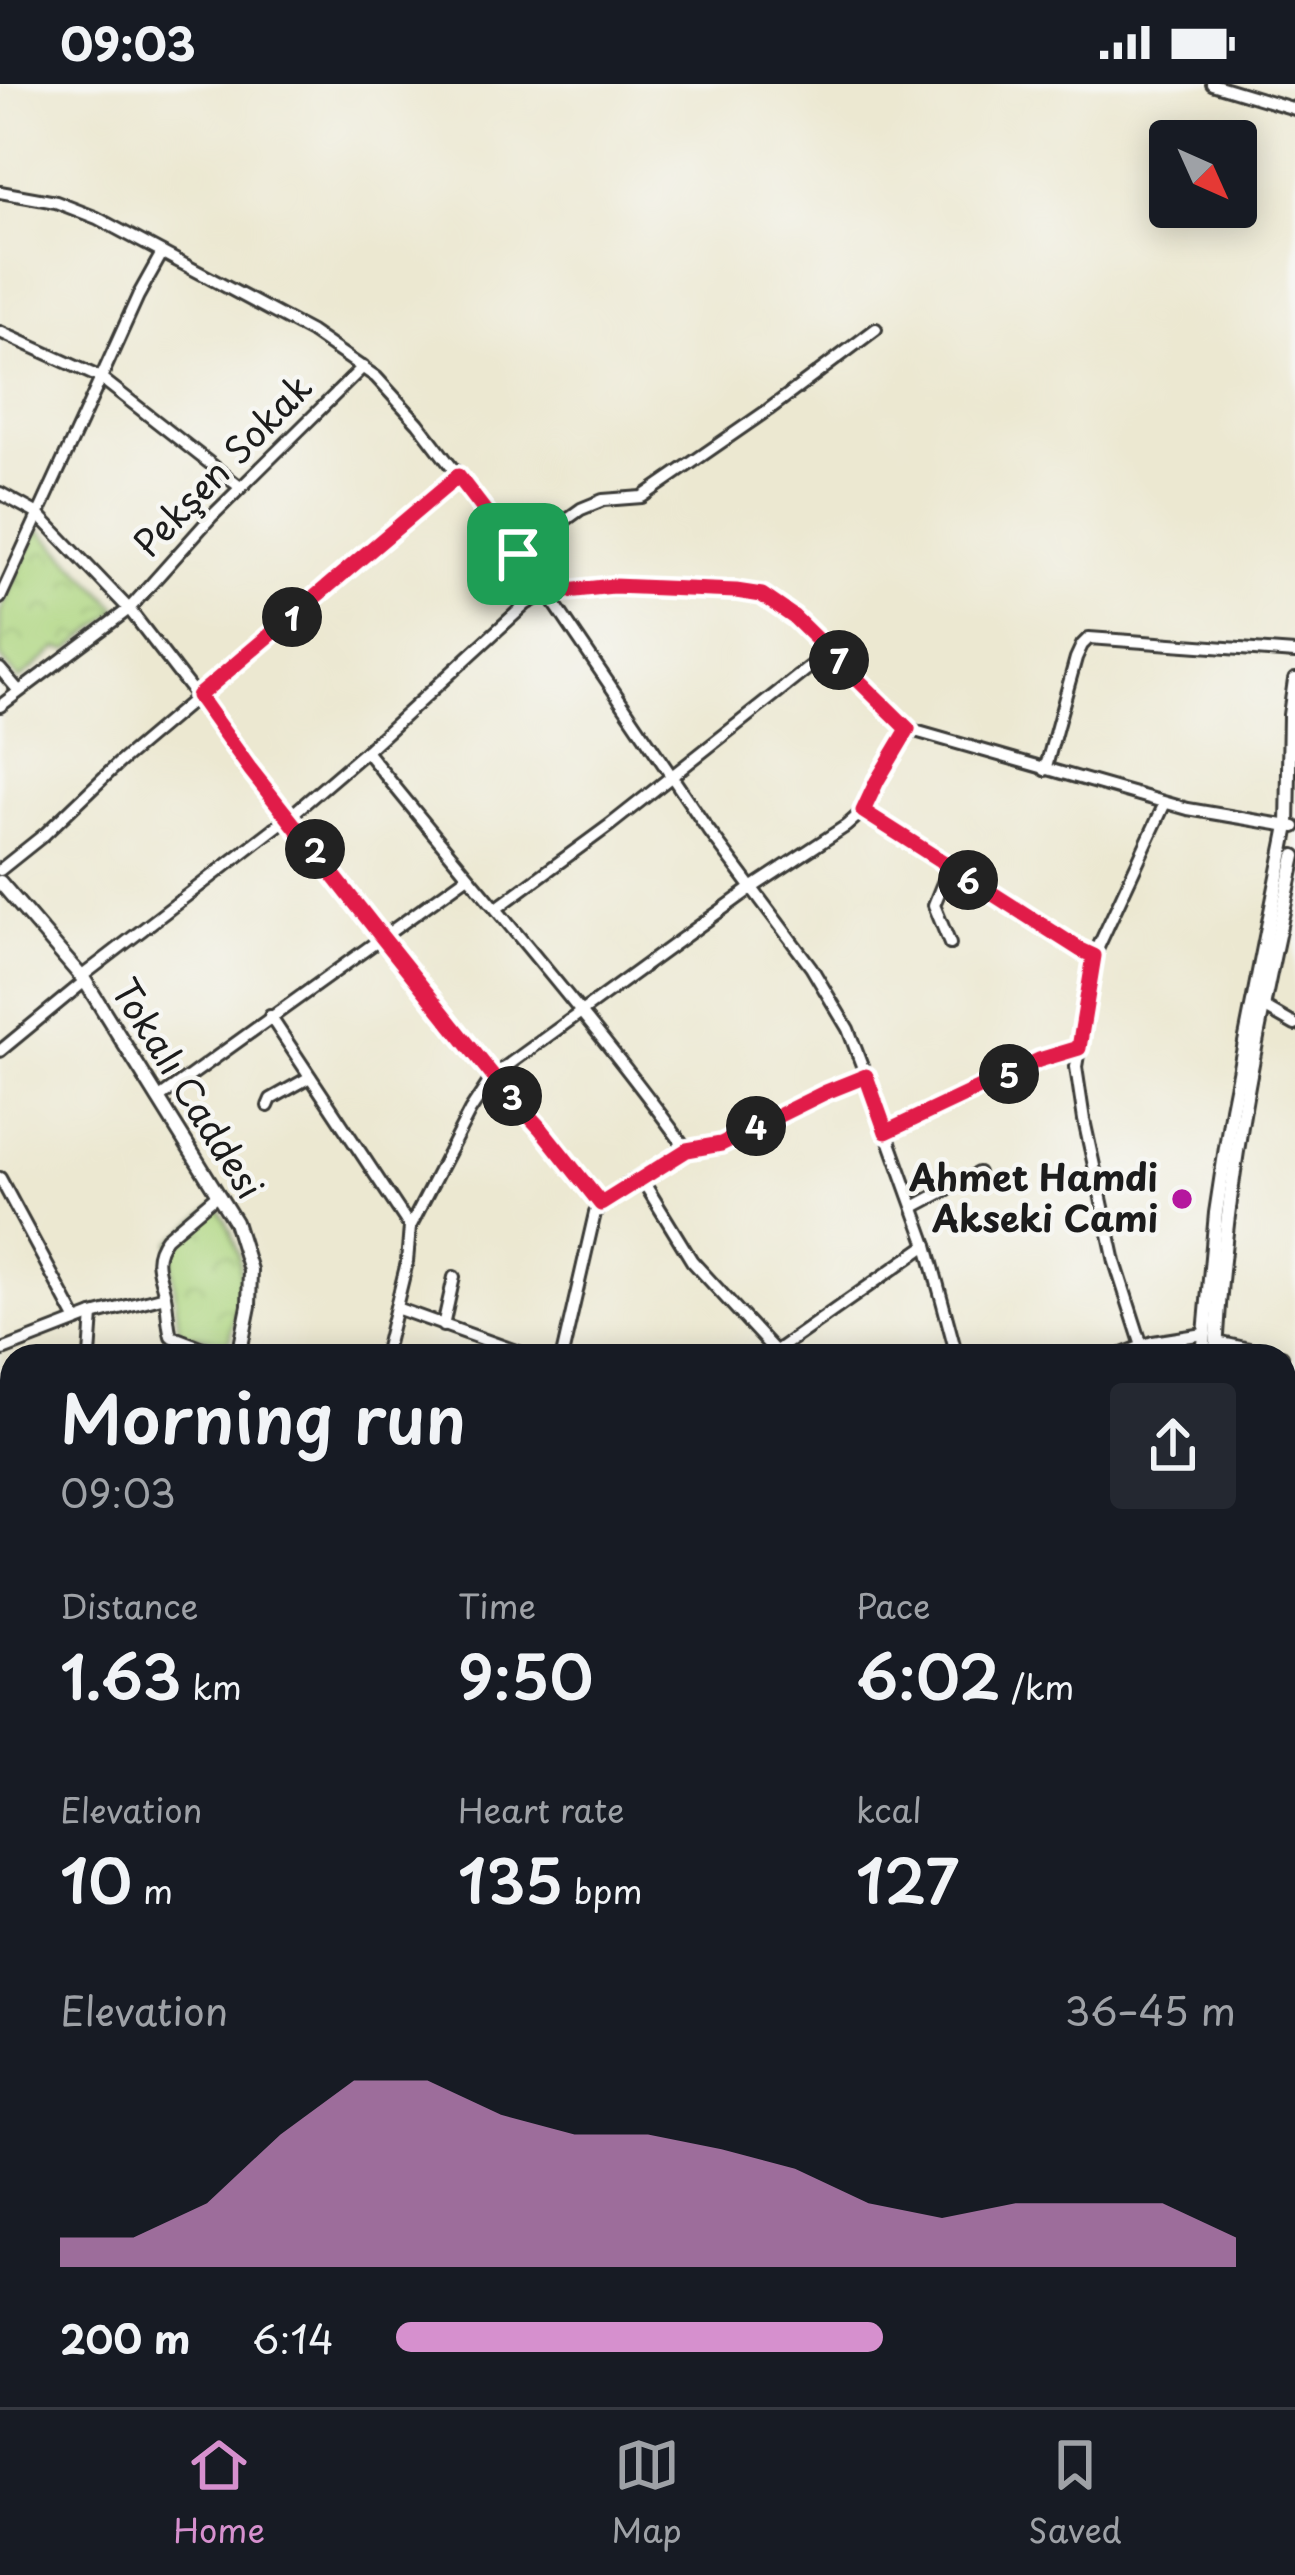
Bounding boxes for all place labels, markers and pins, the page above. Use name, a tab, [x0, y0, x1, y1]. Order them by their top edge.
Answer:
pin	[467, 503, 569, 605]
pin: 1	[262, 587, 322, 647]
pin: 7	[809, 630, 869, 690]
pin: 2	[285, 819, 345, 879]
pin: 6	[938, 850, 998, 910]
pin: 5	[979, 1044, 1039, 1104]
pin: 3	[482, 1066, 542, 1126]
pin: 4	[726, 1096, 786, 1156]
place label: Ahmet Hamdi Akseki Cami	[908, 1149, 1158, 1244]
marker: Ahmet Hamdi Akseki Cami	[1169, 1186, 1195, 1212]

